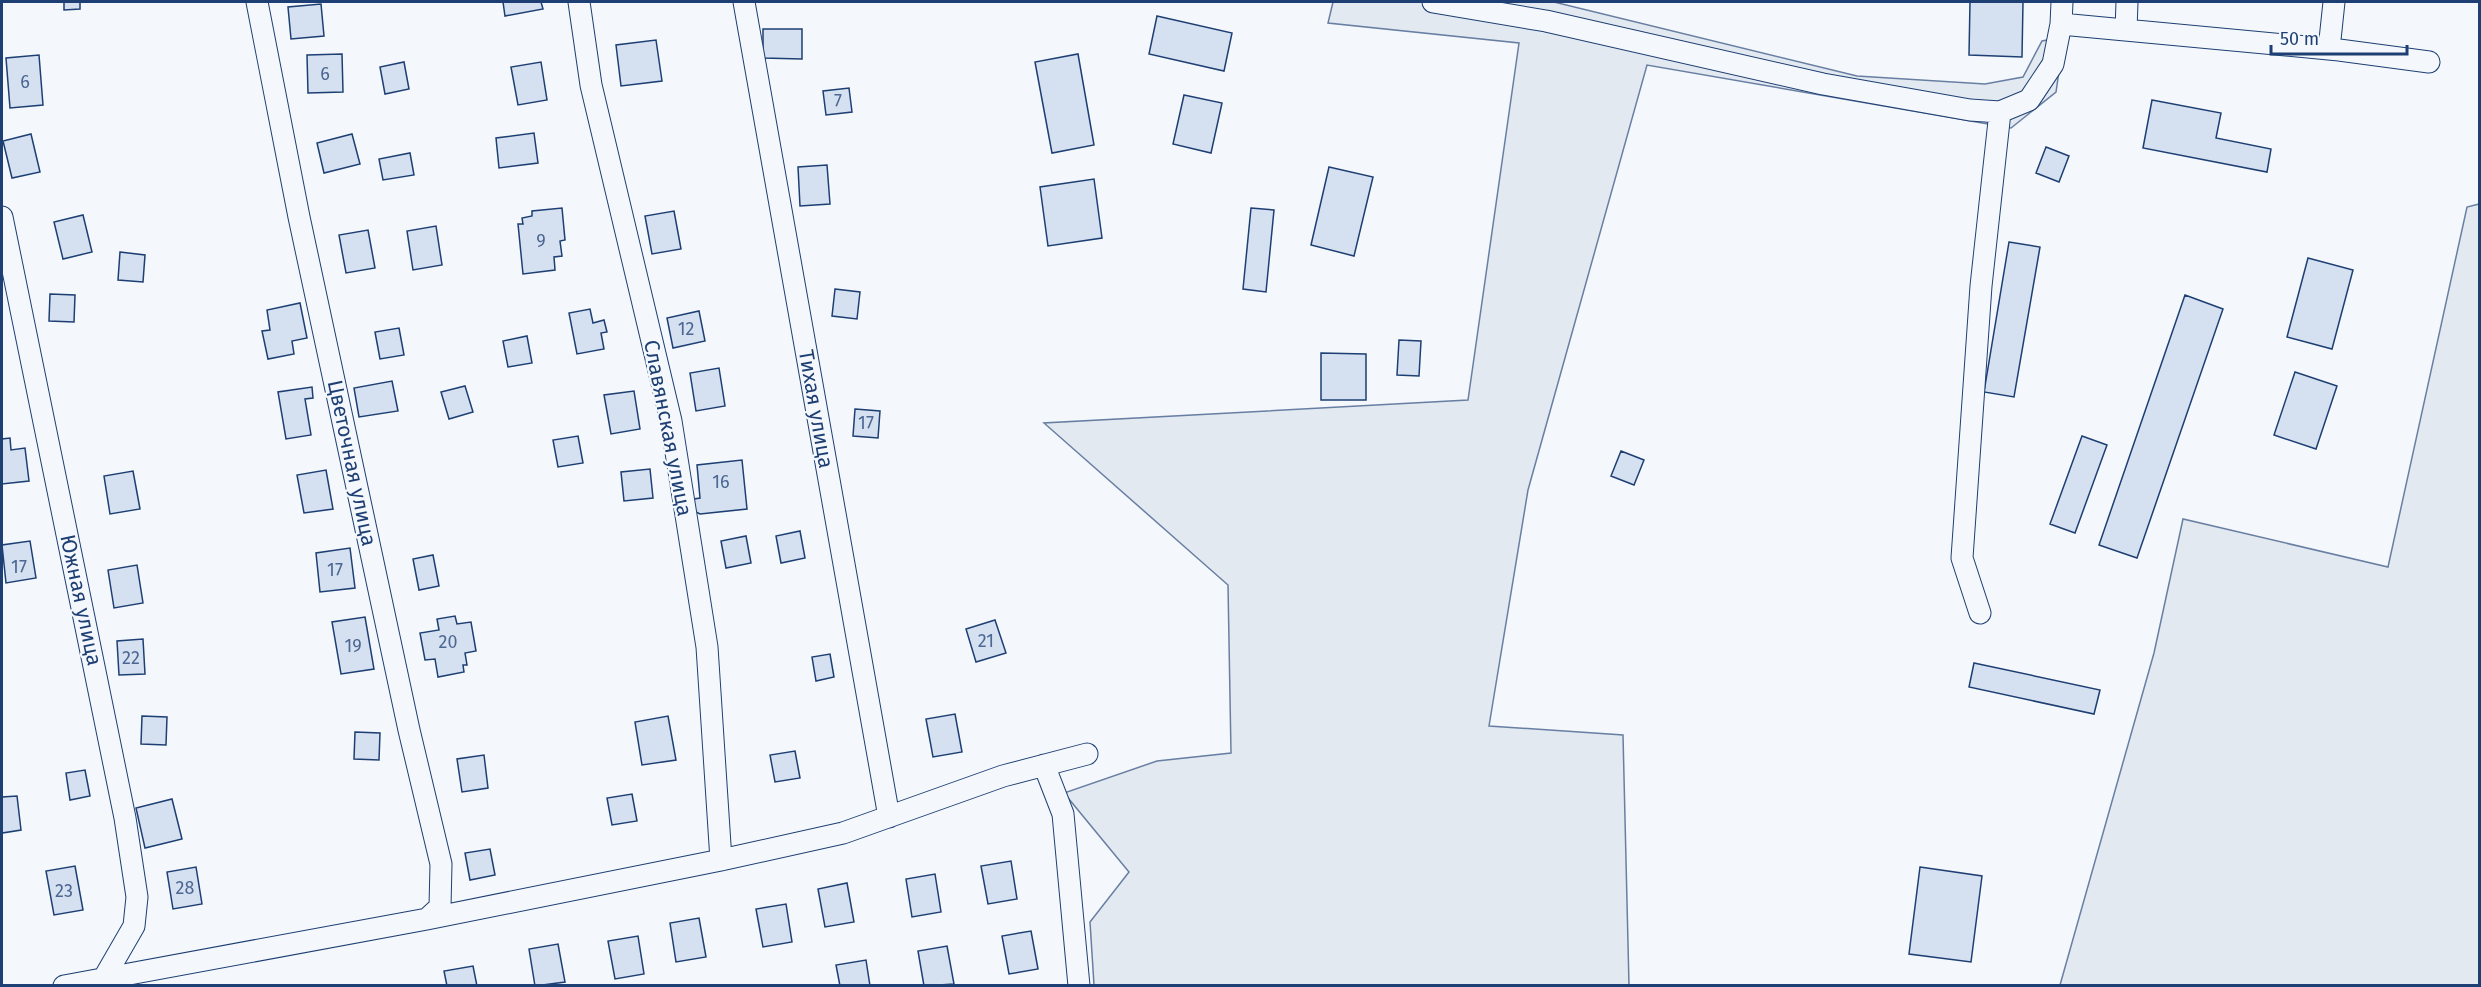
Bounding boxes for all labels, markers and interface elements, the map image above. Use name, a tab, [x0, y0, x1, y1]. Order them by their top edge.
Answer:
scale bar	[2271, 18, 2408, 56]
text: 50 m	[2280, 28, 2319, 50]
house number: 6	[320, 63, 330, 85]
house number: 6	[20, 71, 30, 93]
house number: 7	[834, 90, 842, 112]
house number: 9	[536, 230, 546, 252]
house number: 12	[678, 318, 694, 340]
street label: Славянская улица	[638, 338, 698, 518]
street label: Тихая улица	[793, 348, 839, 470]
street label: Цветочная улица	[322, 378, 382, 548]
house number: 17	[858, 412, 874, 434]
house number: 16	[712, 471, 730, 493]
street label: Южная улица	[54, 532, 108, 668]
house number: 17	[11, 556, 27, 578]
house number: 17	[327, 559, 343, 581]
house number: 21	[978, 630, 994, 652]
house number: 20	[439, 631, 457, 653]
house number: 19	[344, 635, 362, 657]
house number: 22	[122, 647, 140, 669]
house number: 28	[176, 877, 194, 899]
house number: 23	[55, 880, 73, 902]

